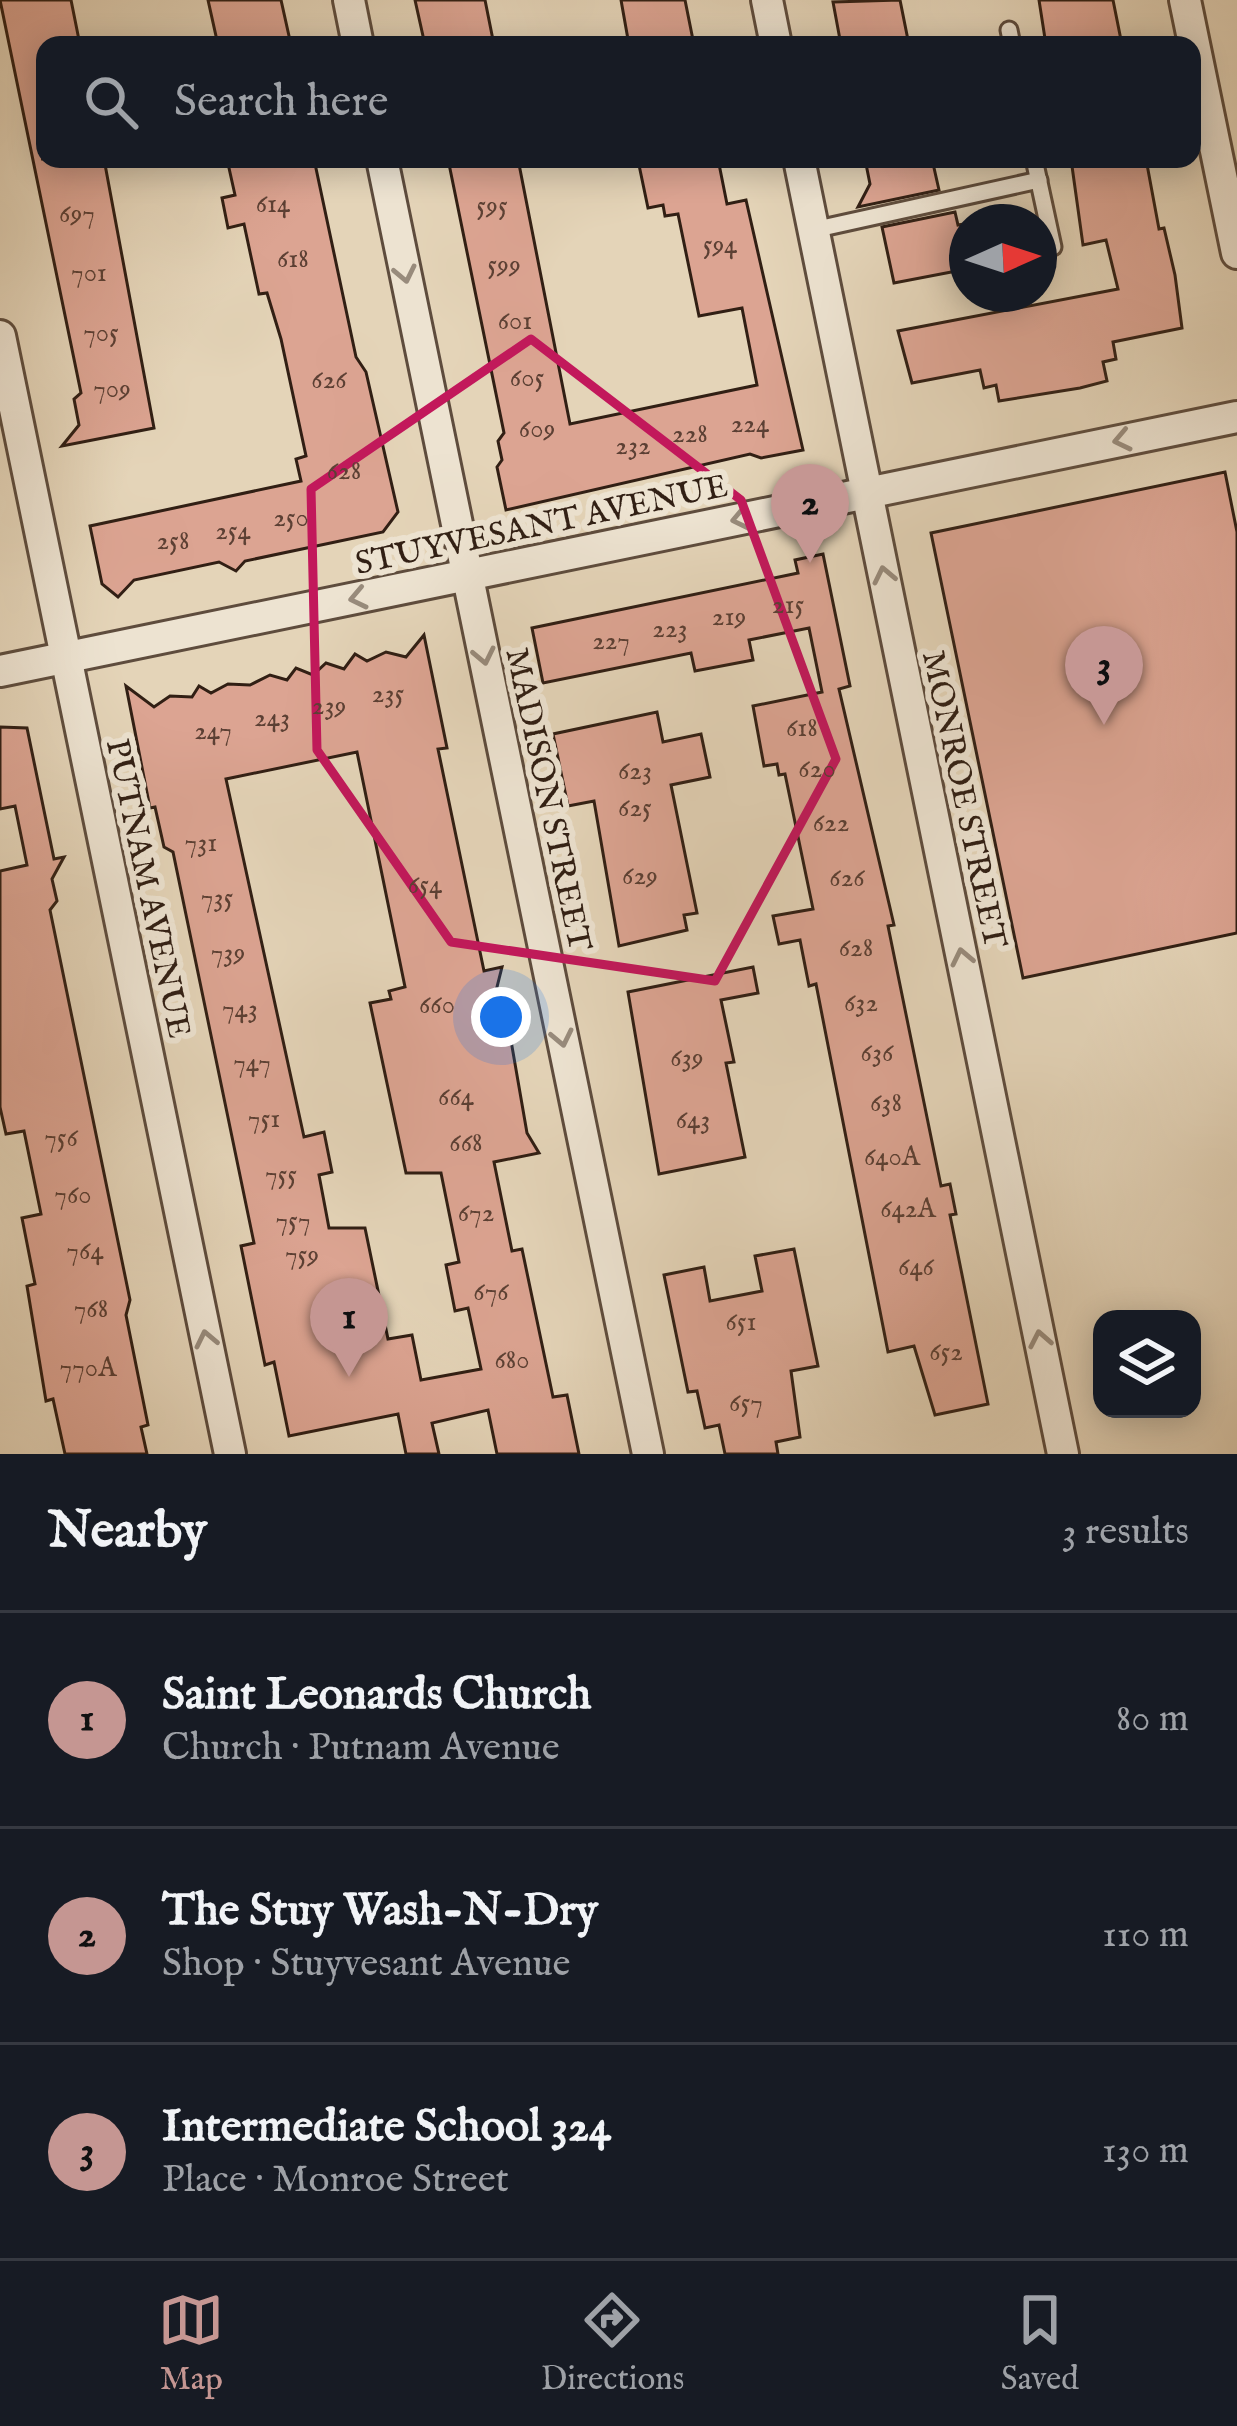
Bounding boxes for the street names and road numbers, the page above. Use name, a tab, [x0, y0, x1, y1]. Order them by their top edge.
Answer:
street label: STUYVESANT AVENUE	[351, 466, 732, 586]
street label: MADISON STREET	[494, 644, 600, 955]
street label: MONROE STREET	[911, 647, 1015, 952]
street label: PUTNAM AVENUE	[95, 735, 199, 1042]

